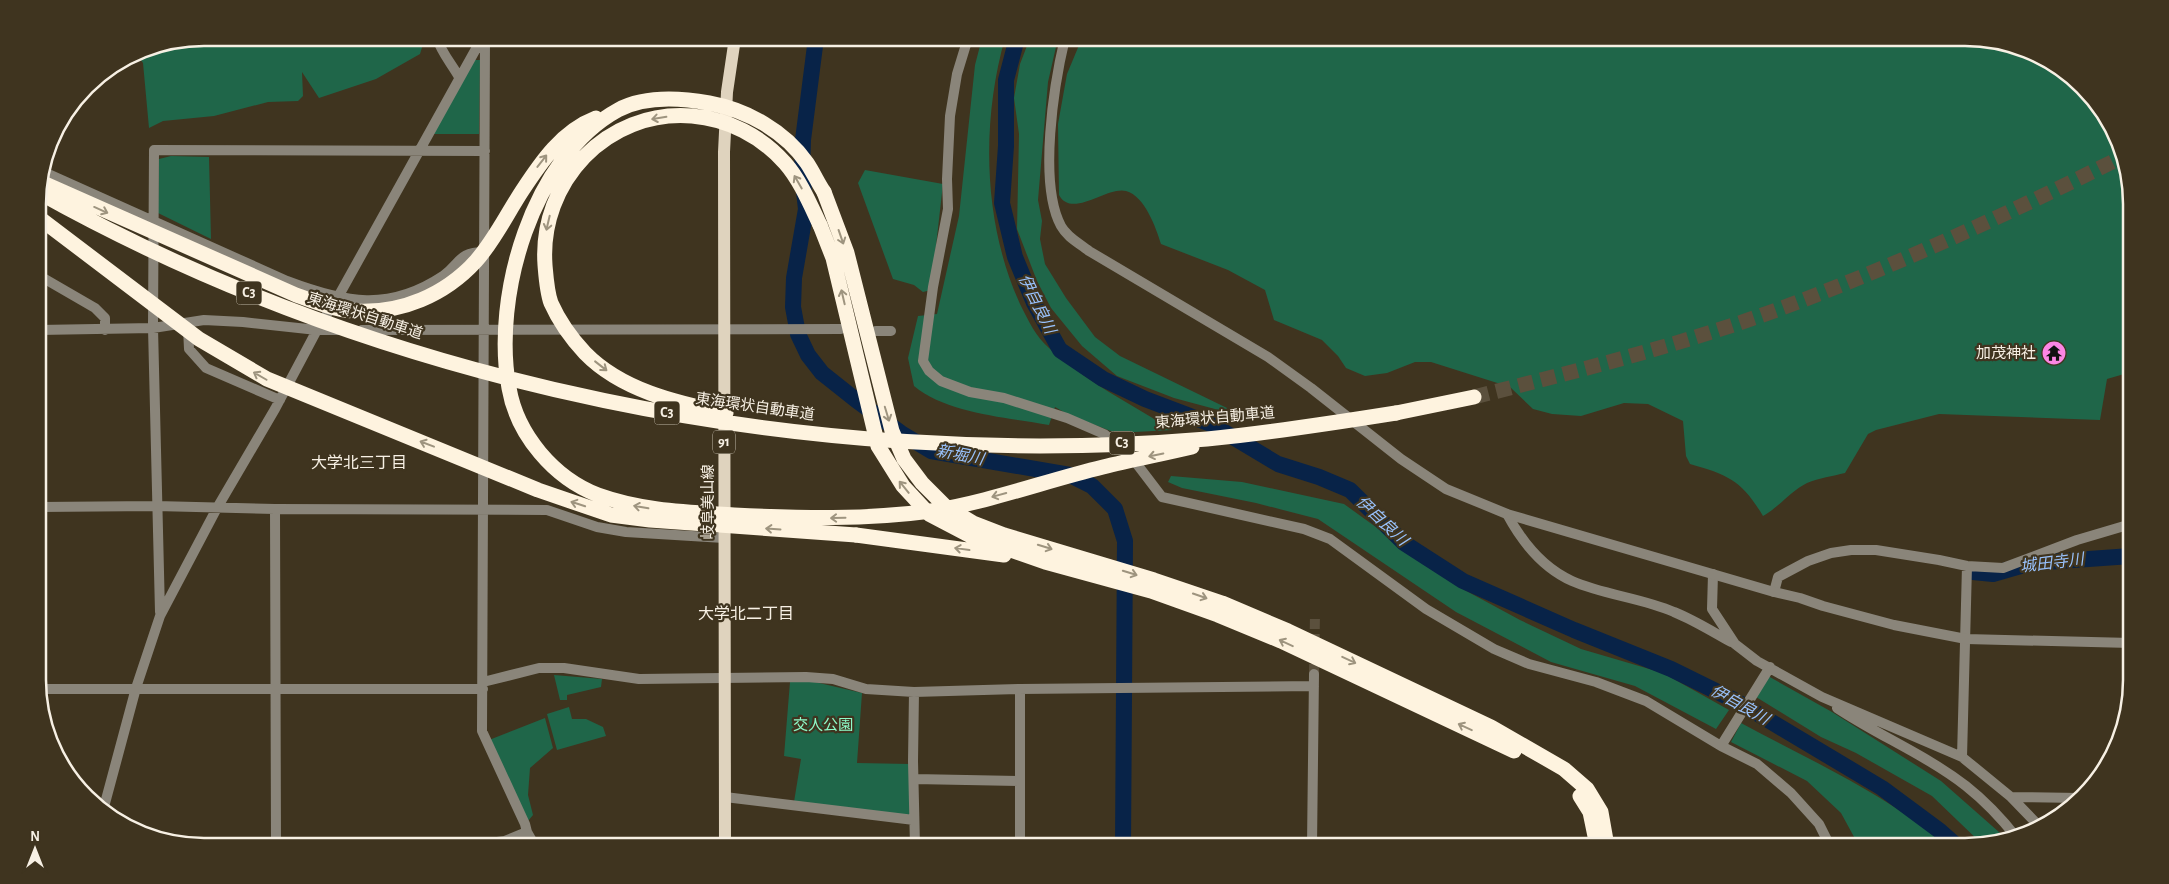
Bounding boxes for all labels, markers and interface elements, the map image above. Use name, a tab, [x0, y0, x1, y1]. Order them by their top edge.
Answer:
one-way arrow	[652, 114, 668, 124]
one-way arrow	[537, 155, 548, 168]
one-way arrow	[792, 175, 802, 189]
one-way arrow	[93, 206, 108, 215]
one-way arrow	[542, 214, 552, 230]
one-way arrow	[837, 229, 847, 245]
water label: 伊自良川	[1016, 271, 1060, 338]
road number: C3	[236, 282, 262, 304]
street label: 東海環状自動車道	[306, 288, 425, 342]
one-way arrow	[838, 290, 847, 306]
temple icon: 加茂神社	[2041, 340, 2067, 366]
place label: 加茂神社	[1976, 345, 2036, 361]
one-way arrow	[594, 360, 607, 371]
one-way arrow	[254, 370, 268, 380]
street label: 東海環状自動車道	[695, 389, 816, 423]
road number: C3	[654, 402, 680, 424]
street label: 東海環状自動車道	[1154, 403, 1275, 431]
one-way arrow	[883, 406, 893, 422]
road number: 91	[713, 431, 735, 454]
road number: C3	[1110, 432, 1134, 454]
one-way arrow	[419, 439, 434, 448]
water label: 新堀川	[935, 442, 987, 468]
one-way arrow	[1148, 451, 1164, 460]
district label: 大学北三丁目	[311, 454, 407, 471]
street label: 岐阜美山線	[700, 464, 716, 540]
one-way arrow	[898, 480, 909, 493]
one-way arrow	[991, 491, 1007, 501]
water label: 伊自良川	[1353, 493, 1413, 550]
one-way arrow	[570, 498, 586, 508]
one-way arrow	[634, 501, 650, 511]
one-way arrow	[830, 513, 846, 523]
one-way arrow	[765, 524, 781, 533]
one-way arrow	[1037, 543, 1053, 553]
one-way arrow	[955, 544, 971, 554]
water label: 城田寺川	[2019, 550, 2087, 575]
one-way arrow	[1121, 568, 1137, 578]
one-way arrow	[1191, 592, 1207, 601]
district label: 大学北二丁目	[698, 605, 794, 622]
one-way arrow	[1279, 638, 1294, 648]
one-way arrow	[1341, 655, 1356, 665]
water label: 伊自良川	[1708, 682, 1774, 728]
park label: 交人公園	[793, 717, 853, 733]
one-way arrow	[1458, 722, 1473, 731]
north arrow	[10, 824, 60, 874]
text: N	[30, 830, 40, 844]

